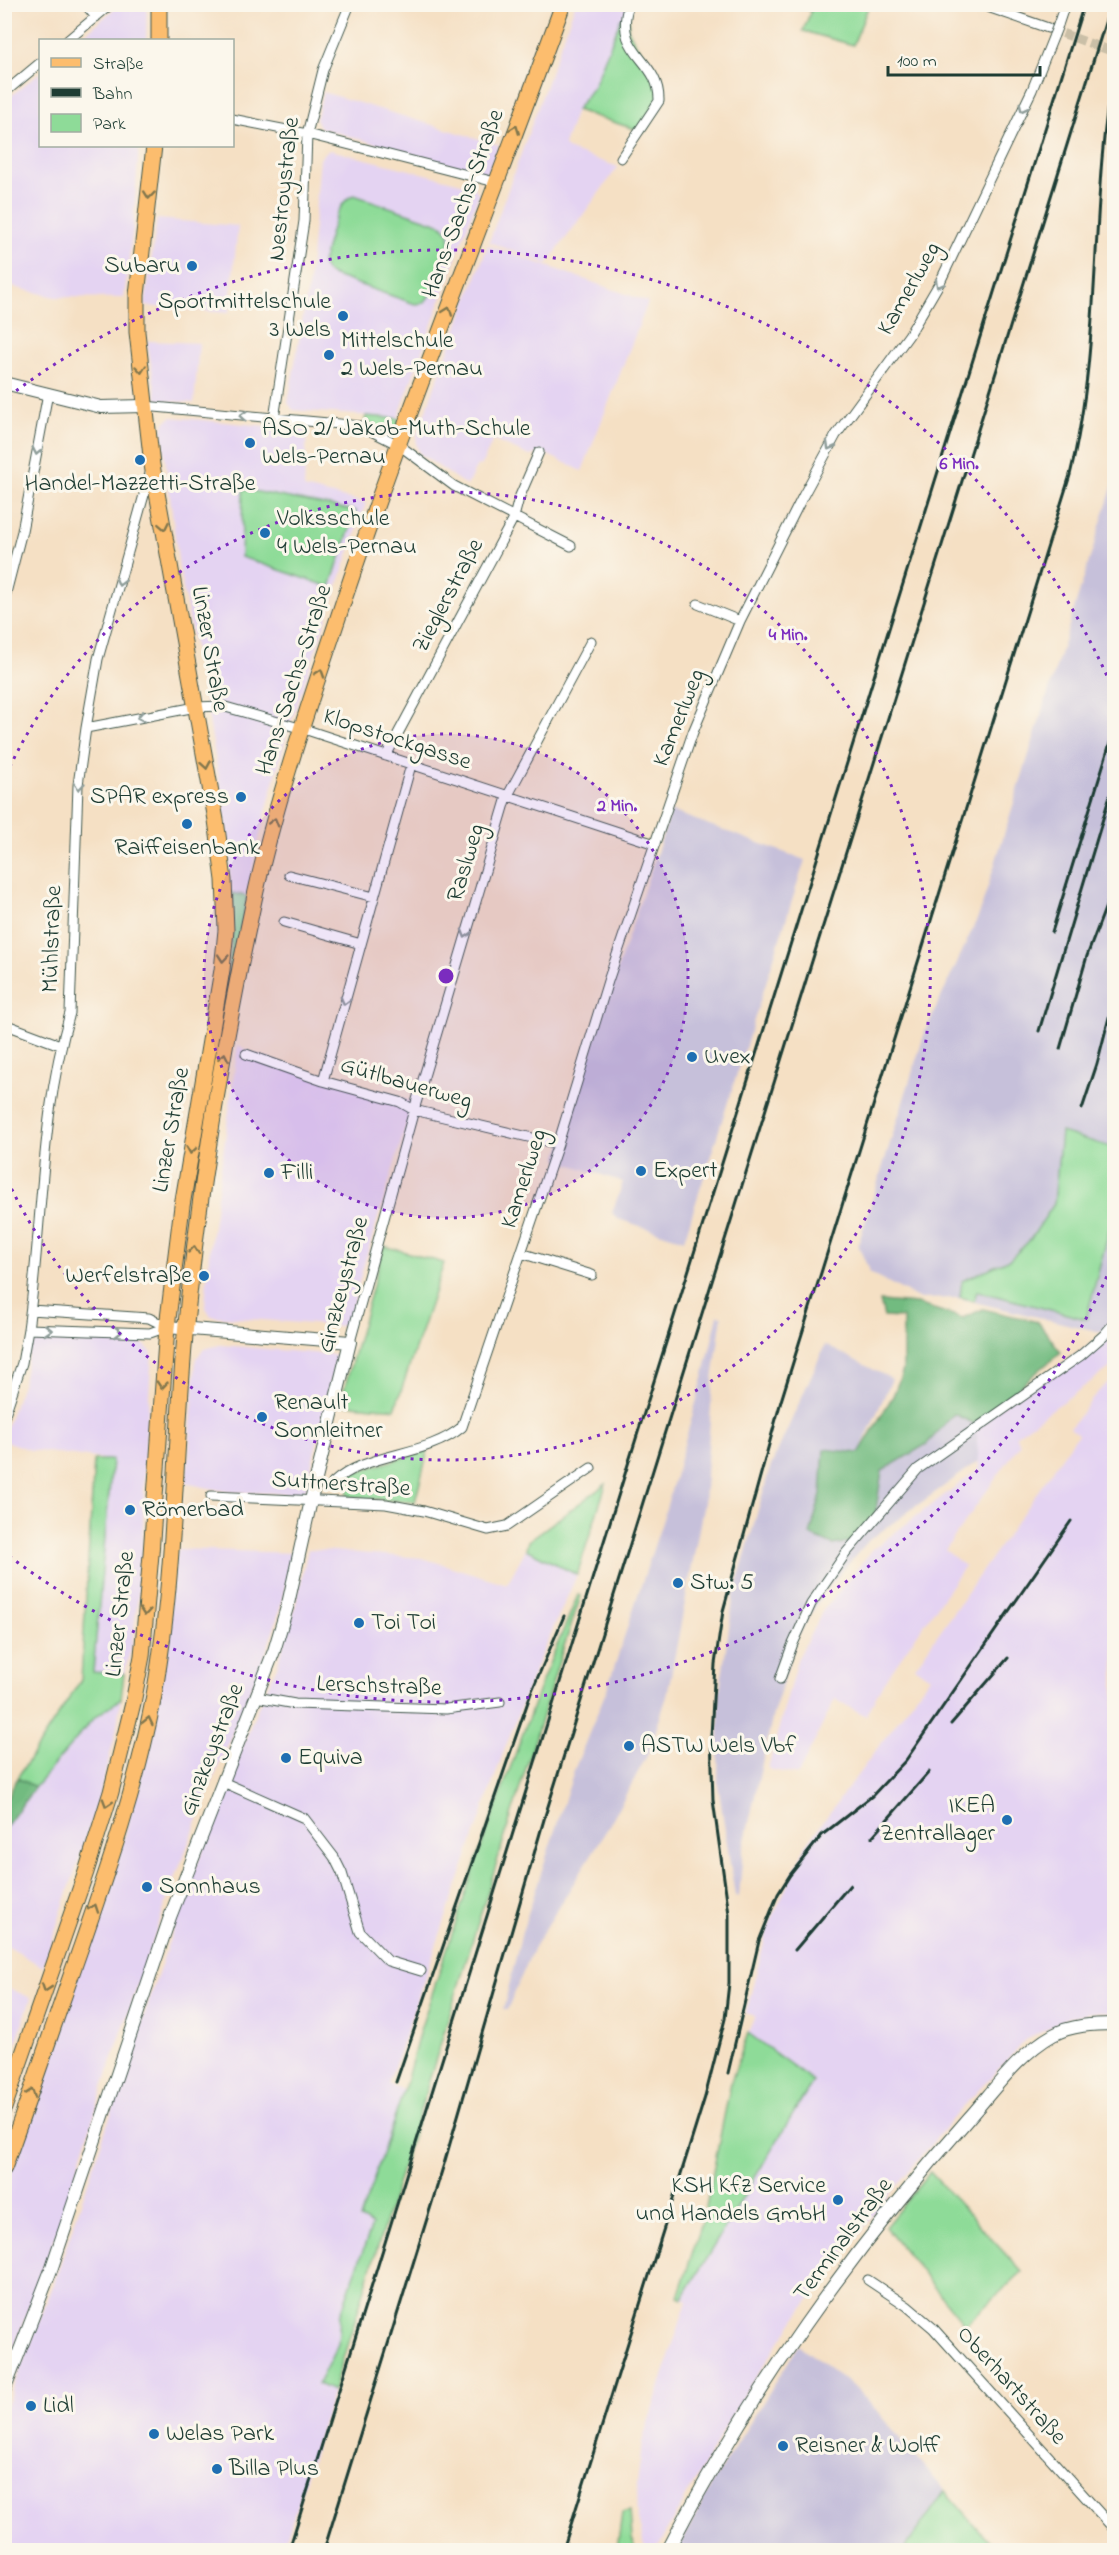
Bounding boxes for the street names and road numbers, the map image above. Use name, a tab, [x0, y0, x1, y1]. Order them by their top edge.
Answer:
street label: Hans-Sachs-Straße	[414, 104, 515, 303]
street label: Nestroystraße	[260, 115, 311, 263]
street label: Kamerlweg	[869, 236, 951, 342]
street label: Zieglerstraße	[404, 532, 494, 659]
street label: Hans-Sachs-Straße	[248, 580, 342, 780]
street label: Linzer Straße	[181, 584, 237, 715]
street label: Kamerlweg	[645, 664, 715, 772]
street label: Klopstockgasse	[318, 700, 476, 781]
street label: Raslweg	[439, 820, 495, 906]
street label: Mühlstraße	[34, 884, 72, 993]
street label: Gütlbauerweg	[336, 1048, 476, 1120]
street label: Linzer Straße	[144, 1064, 200, 1195]
street label: Kamerlweg	[492, 1125, 558, 1233]
street label: Ginzkeystraße	[309, 1213, 380, 1357]
street label: Suttnerstraße	[270, 1463, 412, 1507]
street label: Linzer Straße	[97, 1549, 145, 1679]
street label: Lerschstraße	[316, 1667, 442, 1707]
street label: Ginzkeystraße	[172, 1678, 255, 1822]
street label: Terminalstraße	[786, 2170, 903, 2310]
street label: Oberhartstraße	[948, 2318, 1075, 2454]

